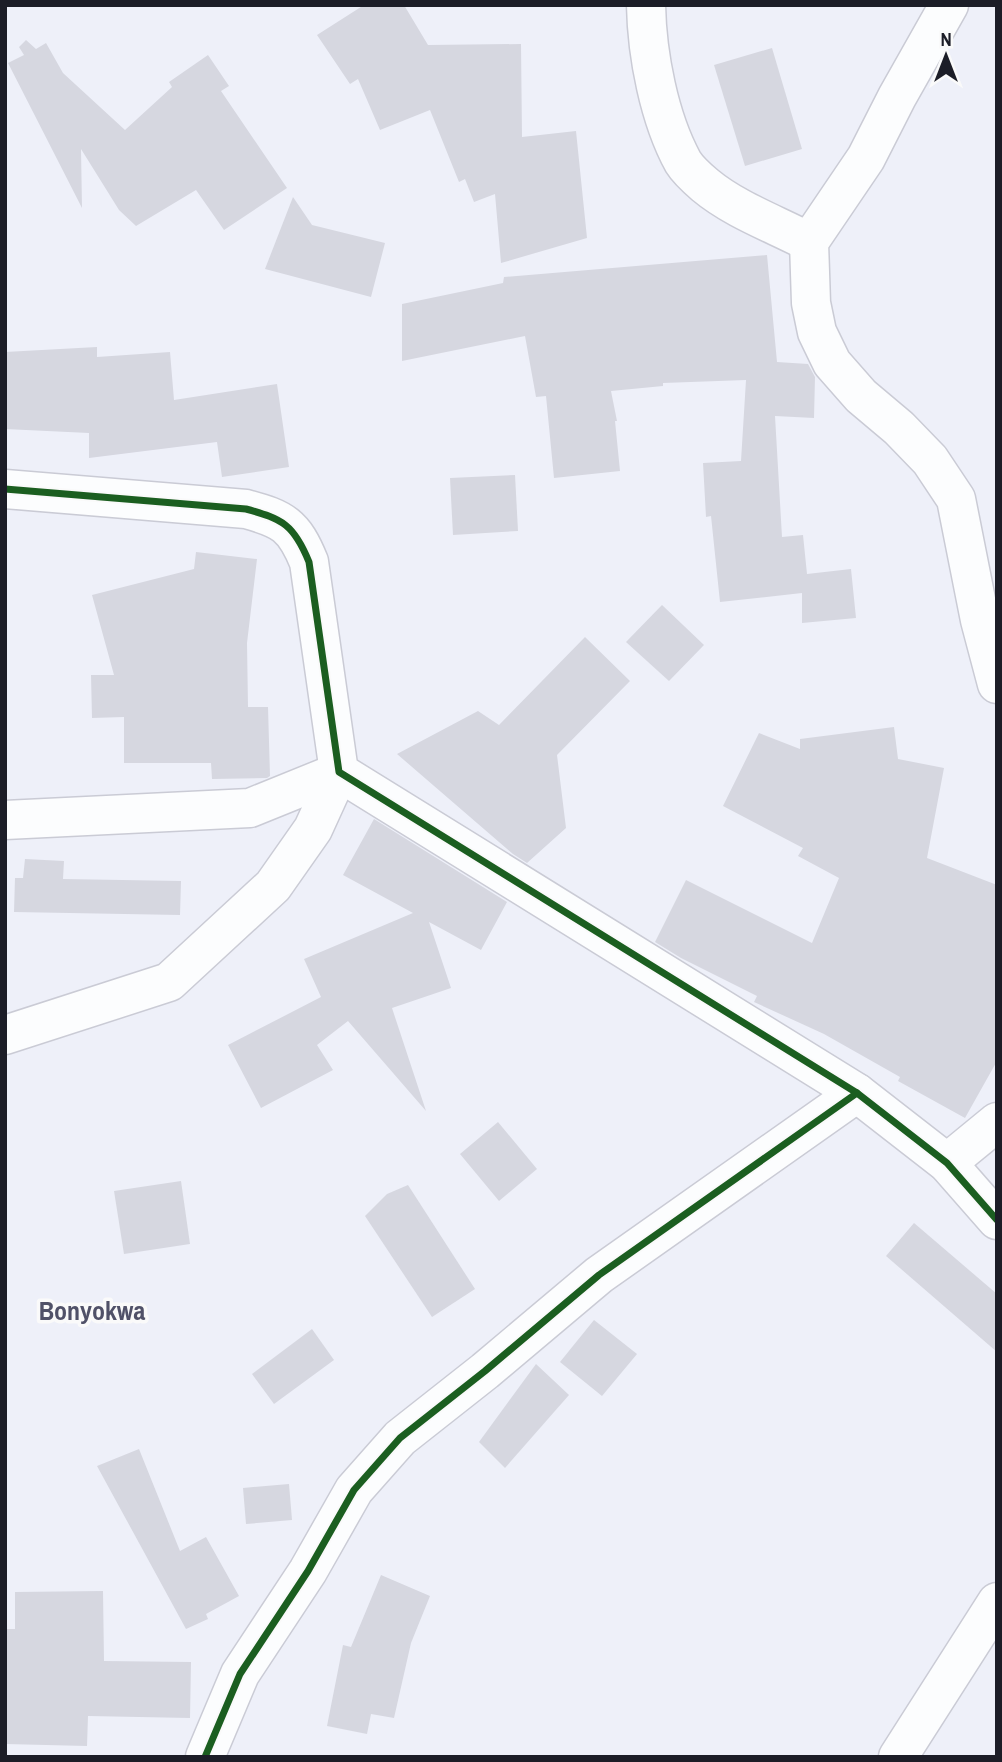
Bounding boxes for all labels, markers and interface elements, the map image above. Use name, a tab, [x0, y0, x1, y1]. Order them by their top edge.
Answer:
north arrow	[911, 21, 981, 91]
text: N	[940, 26, 952, 52]
district label: Bonyokwa	[39, 1293, 145, 1328]

